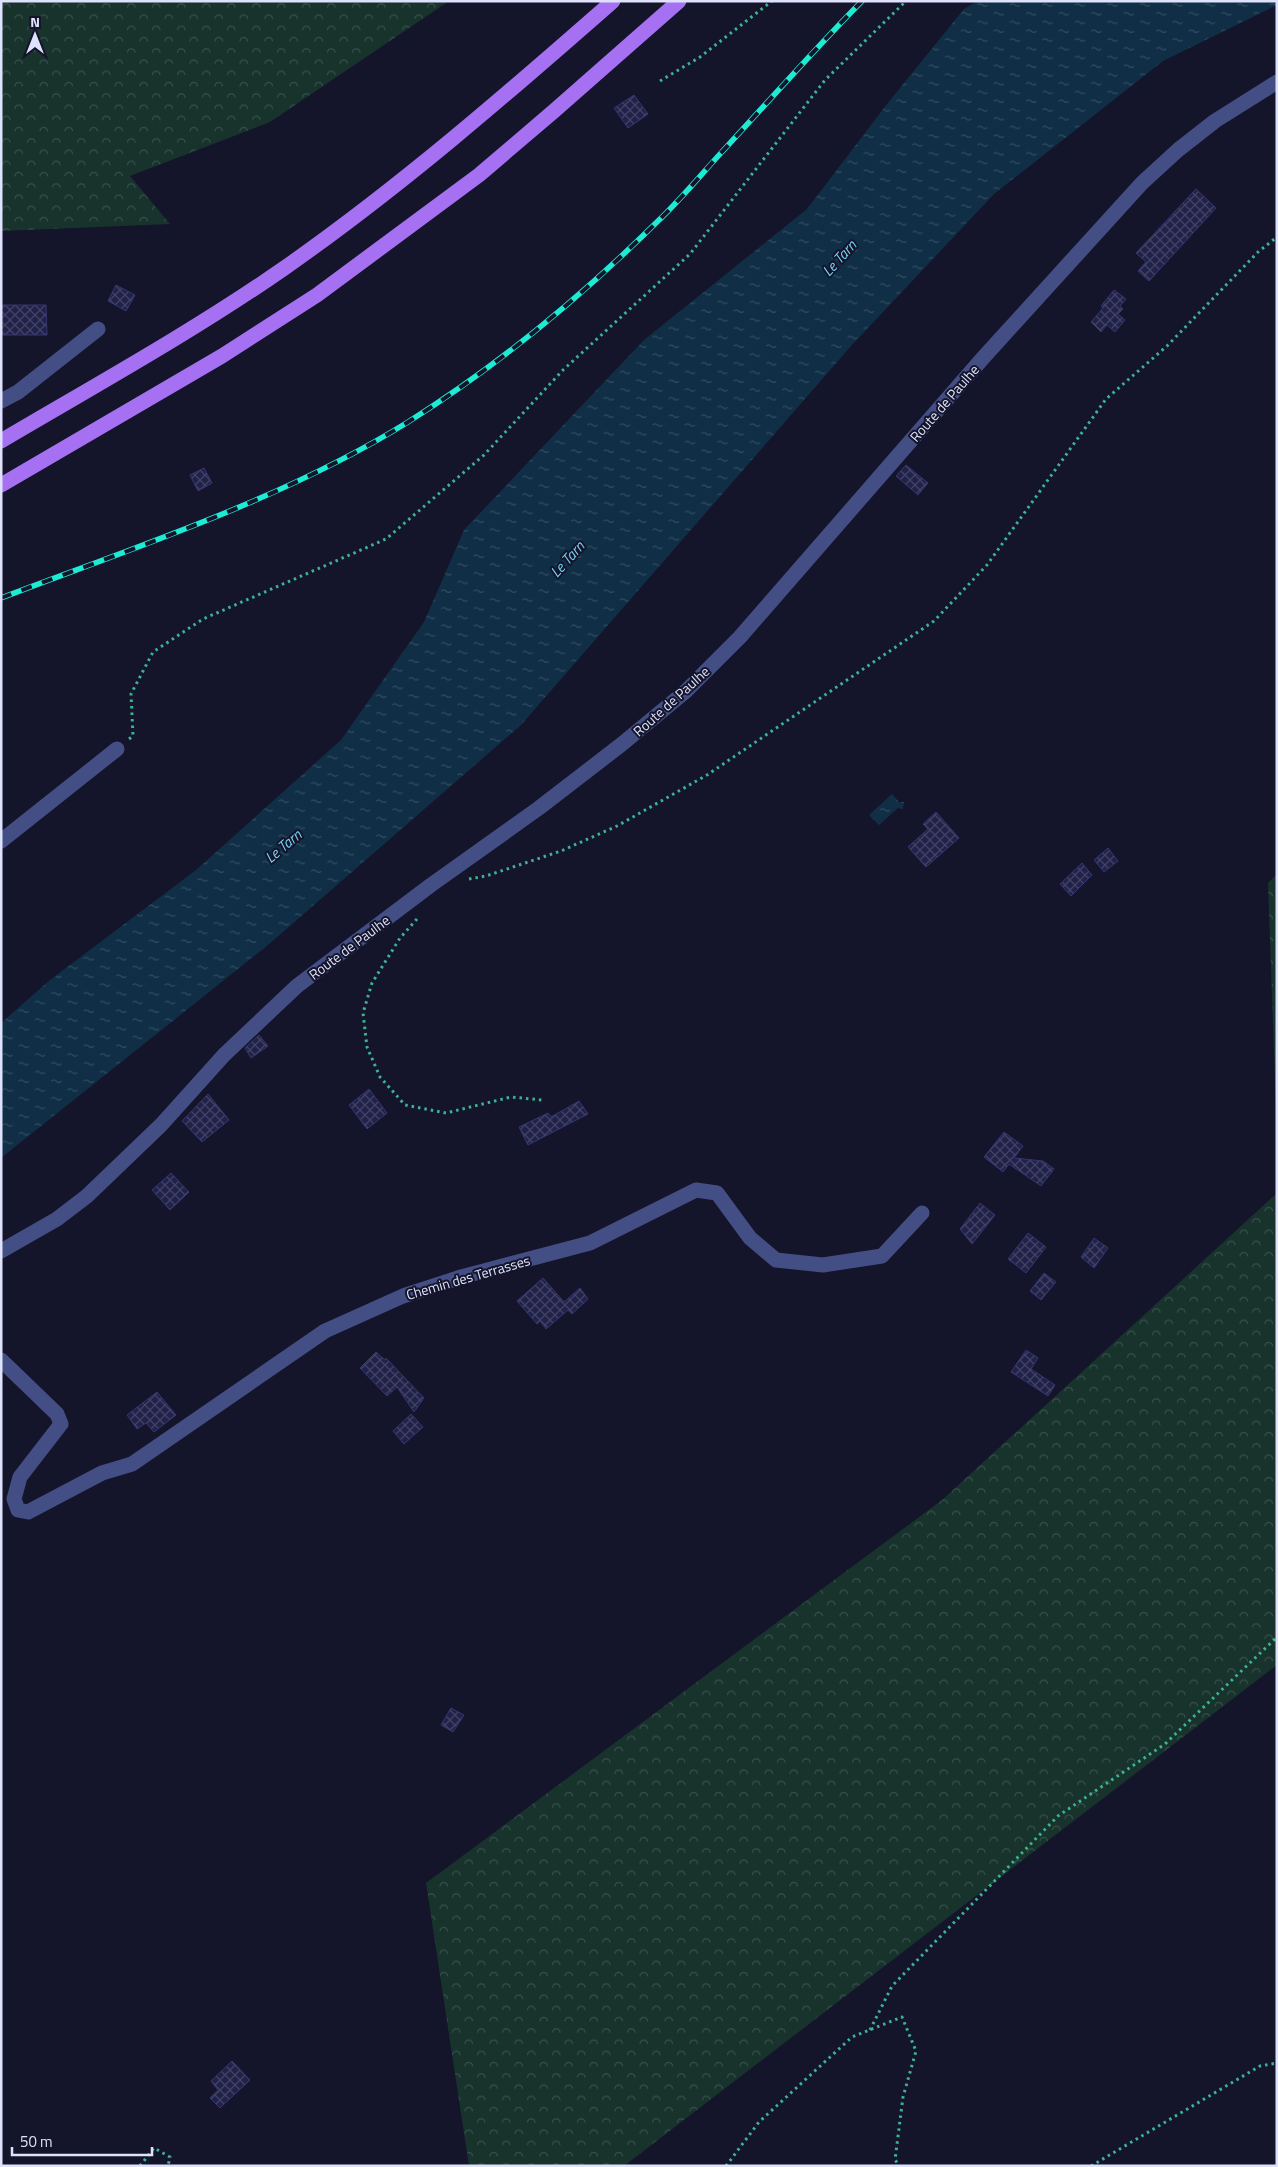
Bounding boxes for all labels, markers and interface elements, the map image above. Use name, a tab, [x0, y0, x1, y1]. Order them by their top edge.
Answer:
north arrow	[10, 10, 60, 60]
text: N	[30, 11, 40, 32]
water label: Le Tarn	[816, 234, 862, 281]
street label: Route de Paulhe	[904, 360, 984, 446]
water label: Le Tarn	[544, 535, 590, 582]
street label: Route de Paulhe	[628, 661, 714, 741]
water label: Le Tarn	[259, 823, 307, 868]
street label: Route de Paulhe	[304, 910, 394, 984]
street label: Chemin des Terrasses	[404, 1249, 532, 1305]
scale bar	[12, 2124, 152, 2156]
text: 50 m	[20, 2130, 53, 2153]

